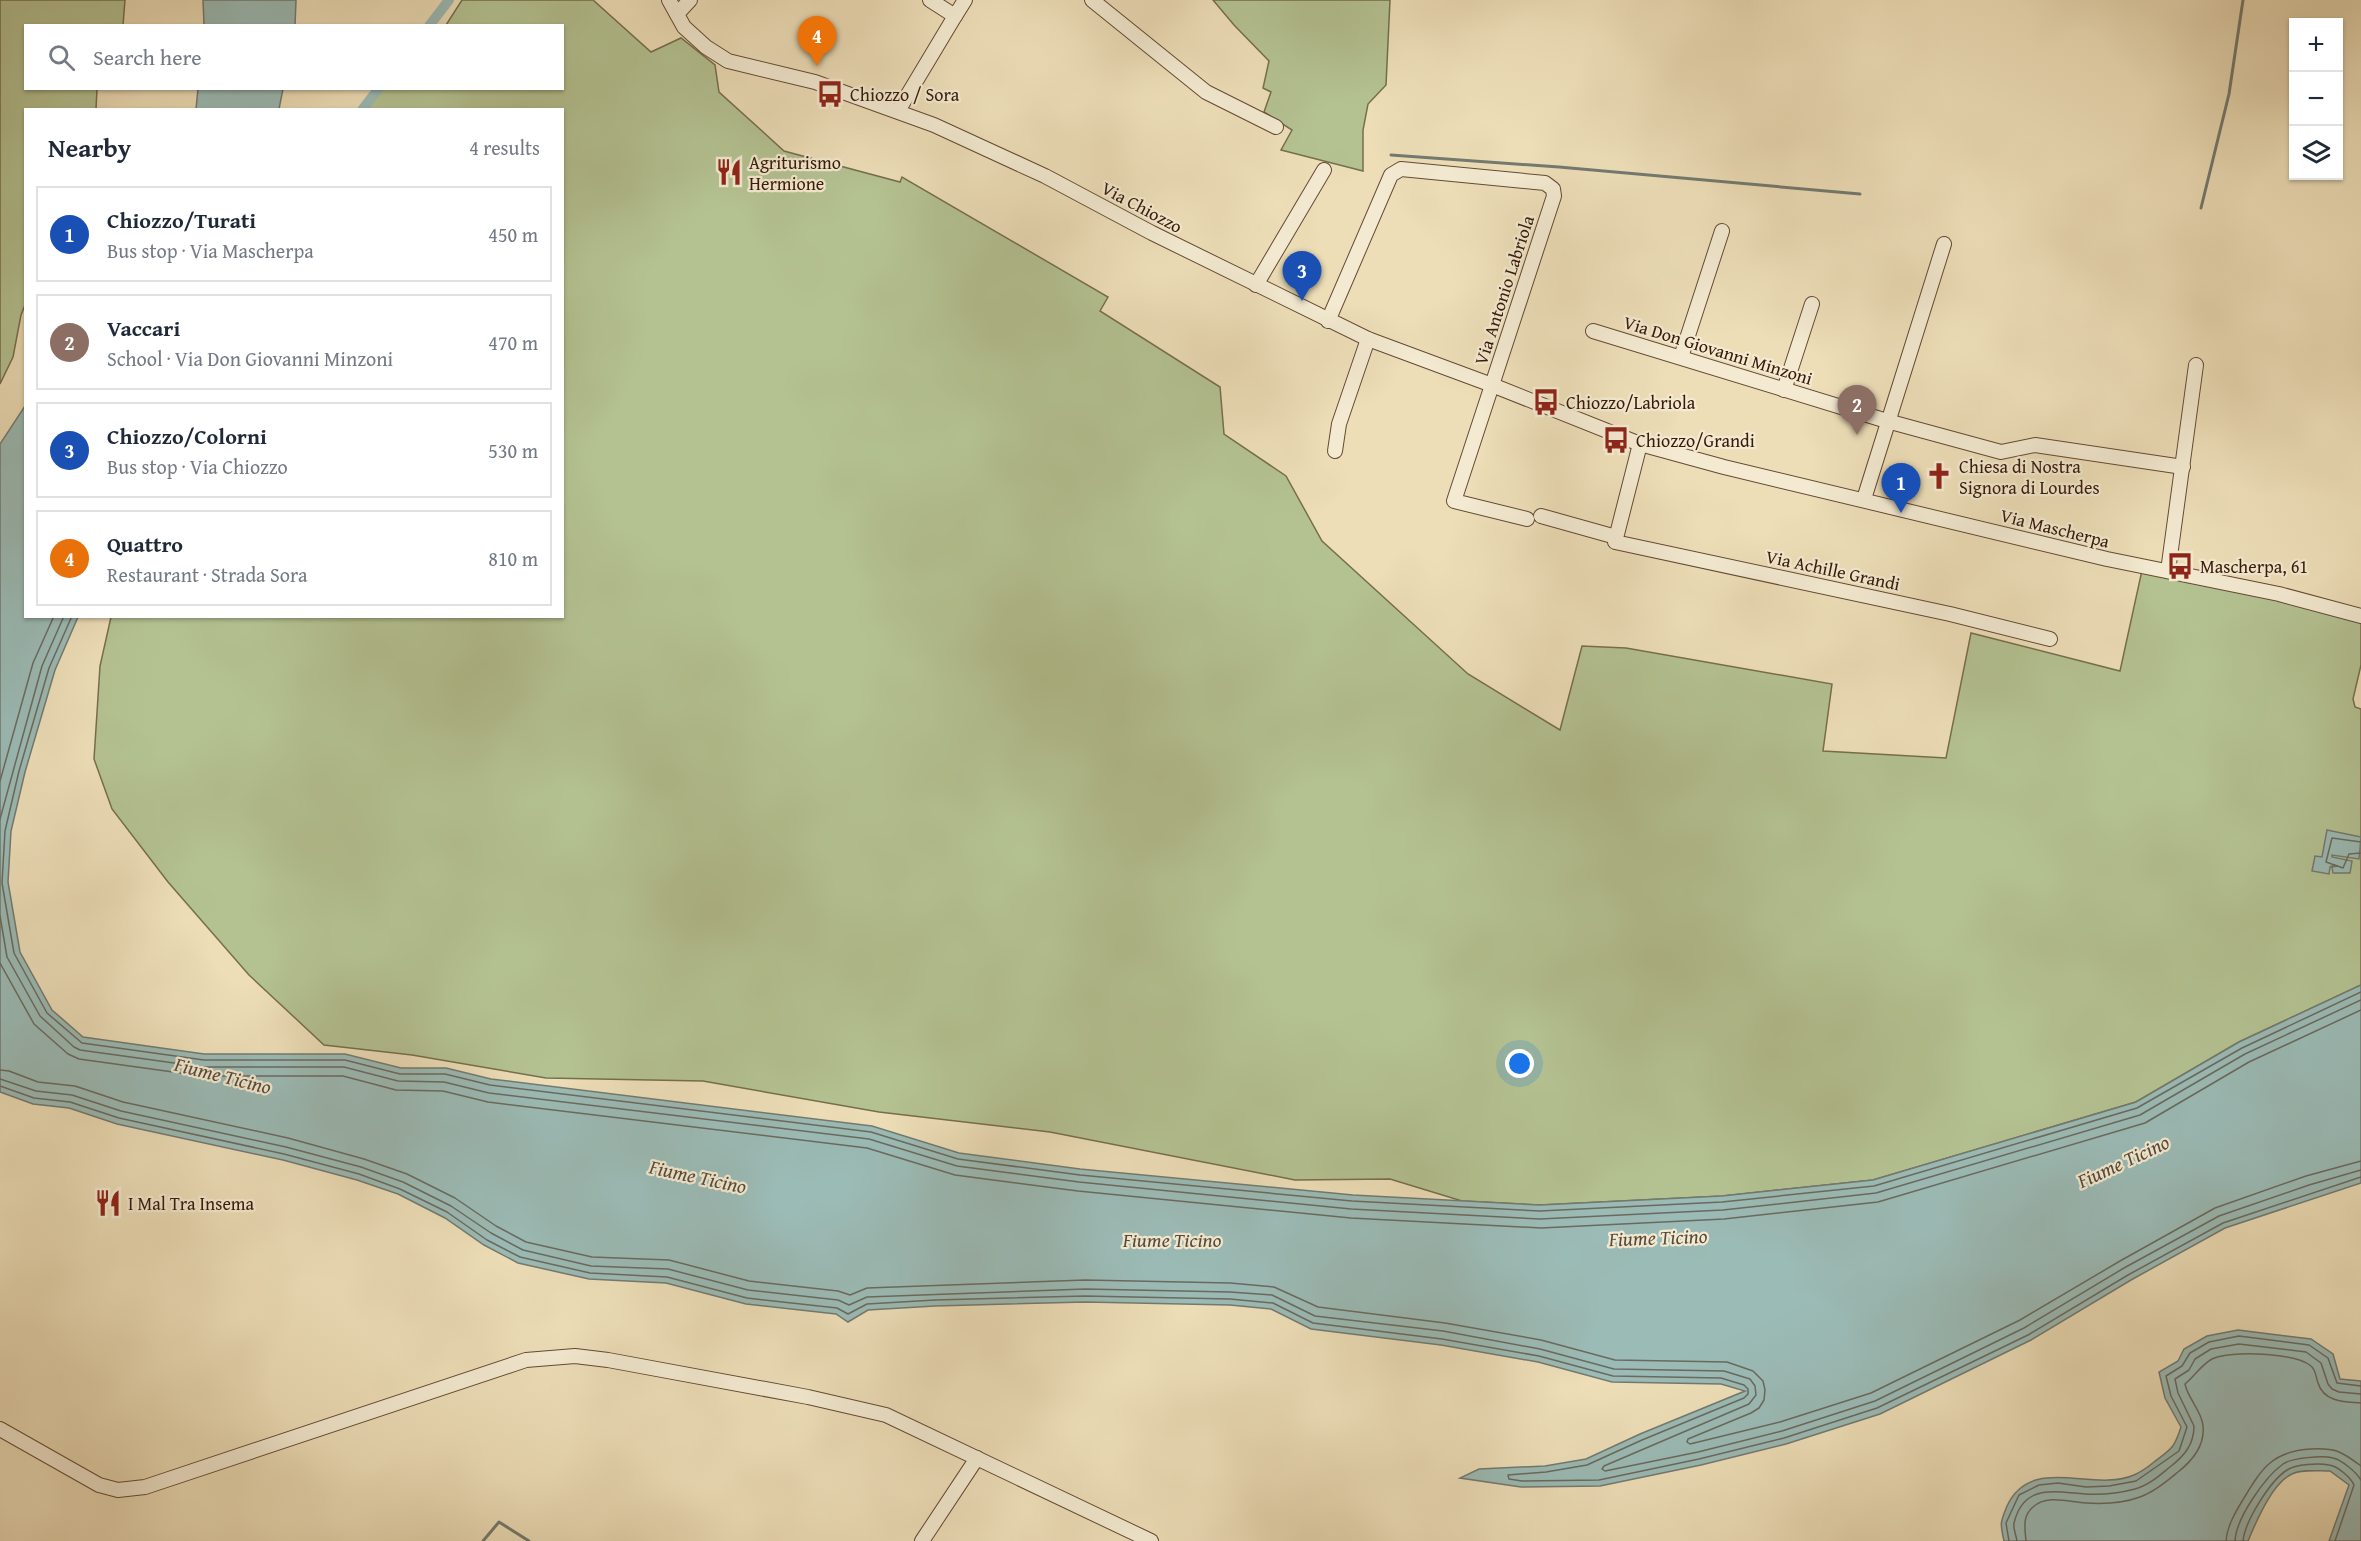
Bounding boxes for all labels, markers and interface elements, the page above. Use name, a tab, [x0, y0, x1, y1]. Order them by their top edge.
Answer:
pin: 4	[798, 16, 836, 66]
map controls	[2289, 18, 2343, 180]
button: +	[2289, 18, 2343, 72]
search box	[24, 24, 564, 90]
icon: search	[45, 41, 78, 74]
text: Search here	[93, 41, 202, 73]
button: −	[2289, 72, 2343, 126]
bus stop icon: Chiozzo / Sora	[815, 79, 845, 109]
place label: Chiozzo / Sora	[850, 81, 960, 108]
button: layers	[2289, 126, 2343, 180]
text: Nearby	[48, 128, 131, 167]
text: 4 results	[469, 133, 540, 162]
place label: Agriturismo Hermione	[749, 149, 841, 197]
restaurant icon: Agriturismo Hermione	[714, 157, 744, 187]
street label: Via Chiozzo	[1097, 174, 1187, 240]
text: Chiozzo/Turati	[107, 204, 256, 236]
street label: Via Antonio Labriola	[1467, 211, 1541, 368]
text: 1	[64, 220, 75, 249]
text: 450 m	[488, 220, 538, 249]
text: Bus stop · Via Mascherpa	[107, 236, 314, 265]
pin: 3	[1282, 252, 1322, 301]
street label: Via Don Giovanni Minzoni	[1620, 308, 1816, 392]
text: Vaccari	[107, 312, 180, 344]
text: 2	[64, 328, 75, 357]
text: 470 m	[488, 328, 538, 357]
text: School · Via Don Giovanni Minzoni	[107, 344, 393, 373]
pin: 2	[1838, 386, 1876, 435]
bus stop icon: Chiozzo/Labriola	[1531, 387, 1561, 417]
place label: Chiozzo/Labriola	[1566, 389, 1696, 416]
text: Chiozzo/Colorni	[107, 420, 267, 452]
bus stop icon: Chiozzo/Grandi	[1601, 425, 1631, 455]
place label: Chiozzo/Grandi	[1636, 427, 1755, 454]
text: 3	[64, 436, 75, 465]
text: 530 m	[488, 436, 538, 465]
text: Bus stop · Via Chiozzo	[107, 452, 288, 481]
place label: Chiesa di Nostra Signora di Lourdes	[1959, 453, 2100, 501]
church icon: Chiesa di Nostra Signora di Lourdes	[1924, 461, 1954, 491]
pin: 1	[1882, 464, 1920, 513]
street label: Via Mascherpa	[1998, 501, 2113, 555]
text: Quattro	[107, 528, 183, 560]
street label: Via Achille Grandi	[1763, 543, 1903, 597]
text: 4	[64, 544, 75, 573]
text: 810 m	[488, 544, 538, 573]
bus stop icon: Mascherpa, 61	[2165, 551, 2195, 581]
place label: Mascherpa, 61	[2200, 553, 2308, 580]
text: Restaurant · Strada Sora	[107, 560, 307, 589]
water label: Fiume Ticino	[171, 1049, 275, 1101]
your location	[1505, 1049, 1534, 1078]
water label: Fiume Ticino	[2071, 1127, 2174, 1195]
water label: Fiume Ticino	[646, 1151, 750, 1201]
restaurant icon: I Mal Tra Insema	[93, 1188, 123, 1218]
place label: I Mal Tra Insema	[128, 1190, 255, 1217]
water label: Fiume Ticino	[1607, 1221, 1708, 1253]
water label: Fiume Ticino	[1122, 1225, 1222, 1254]

